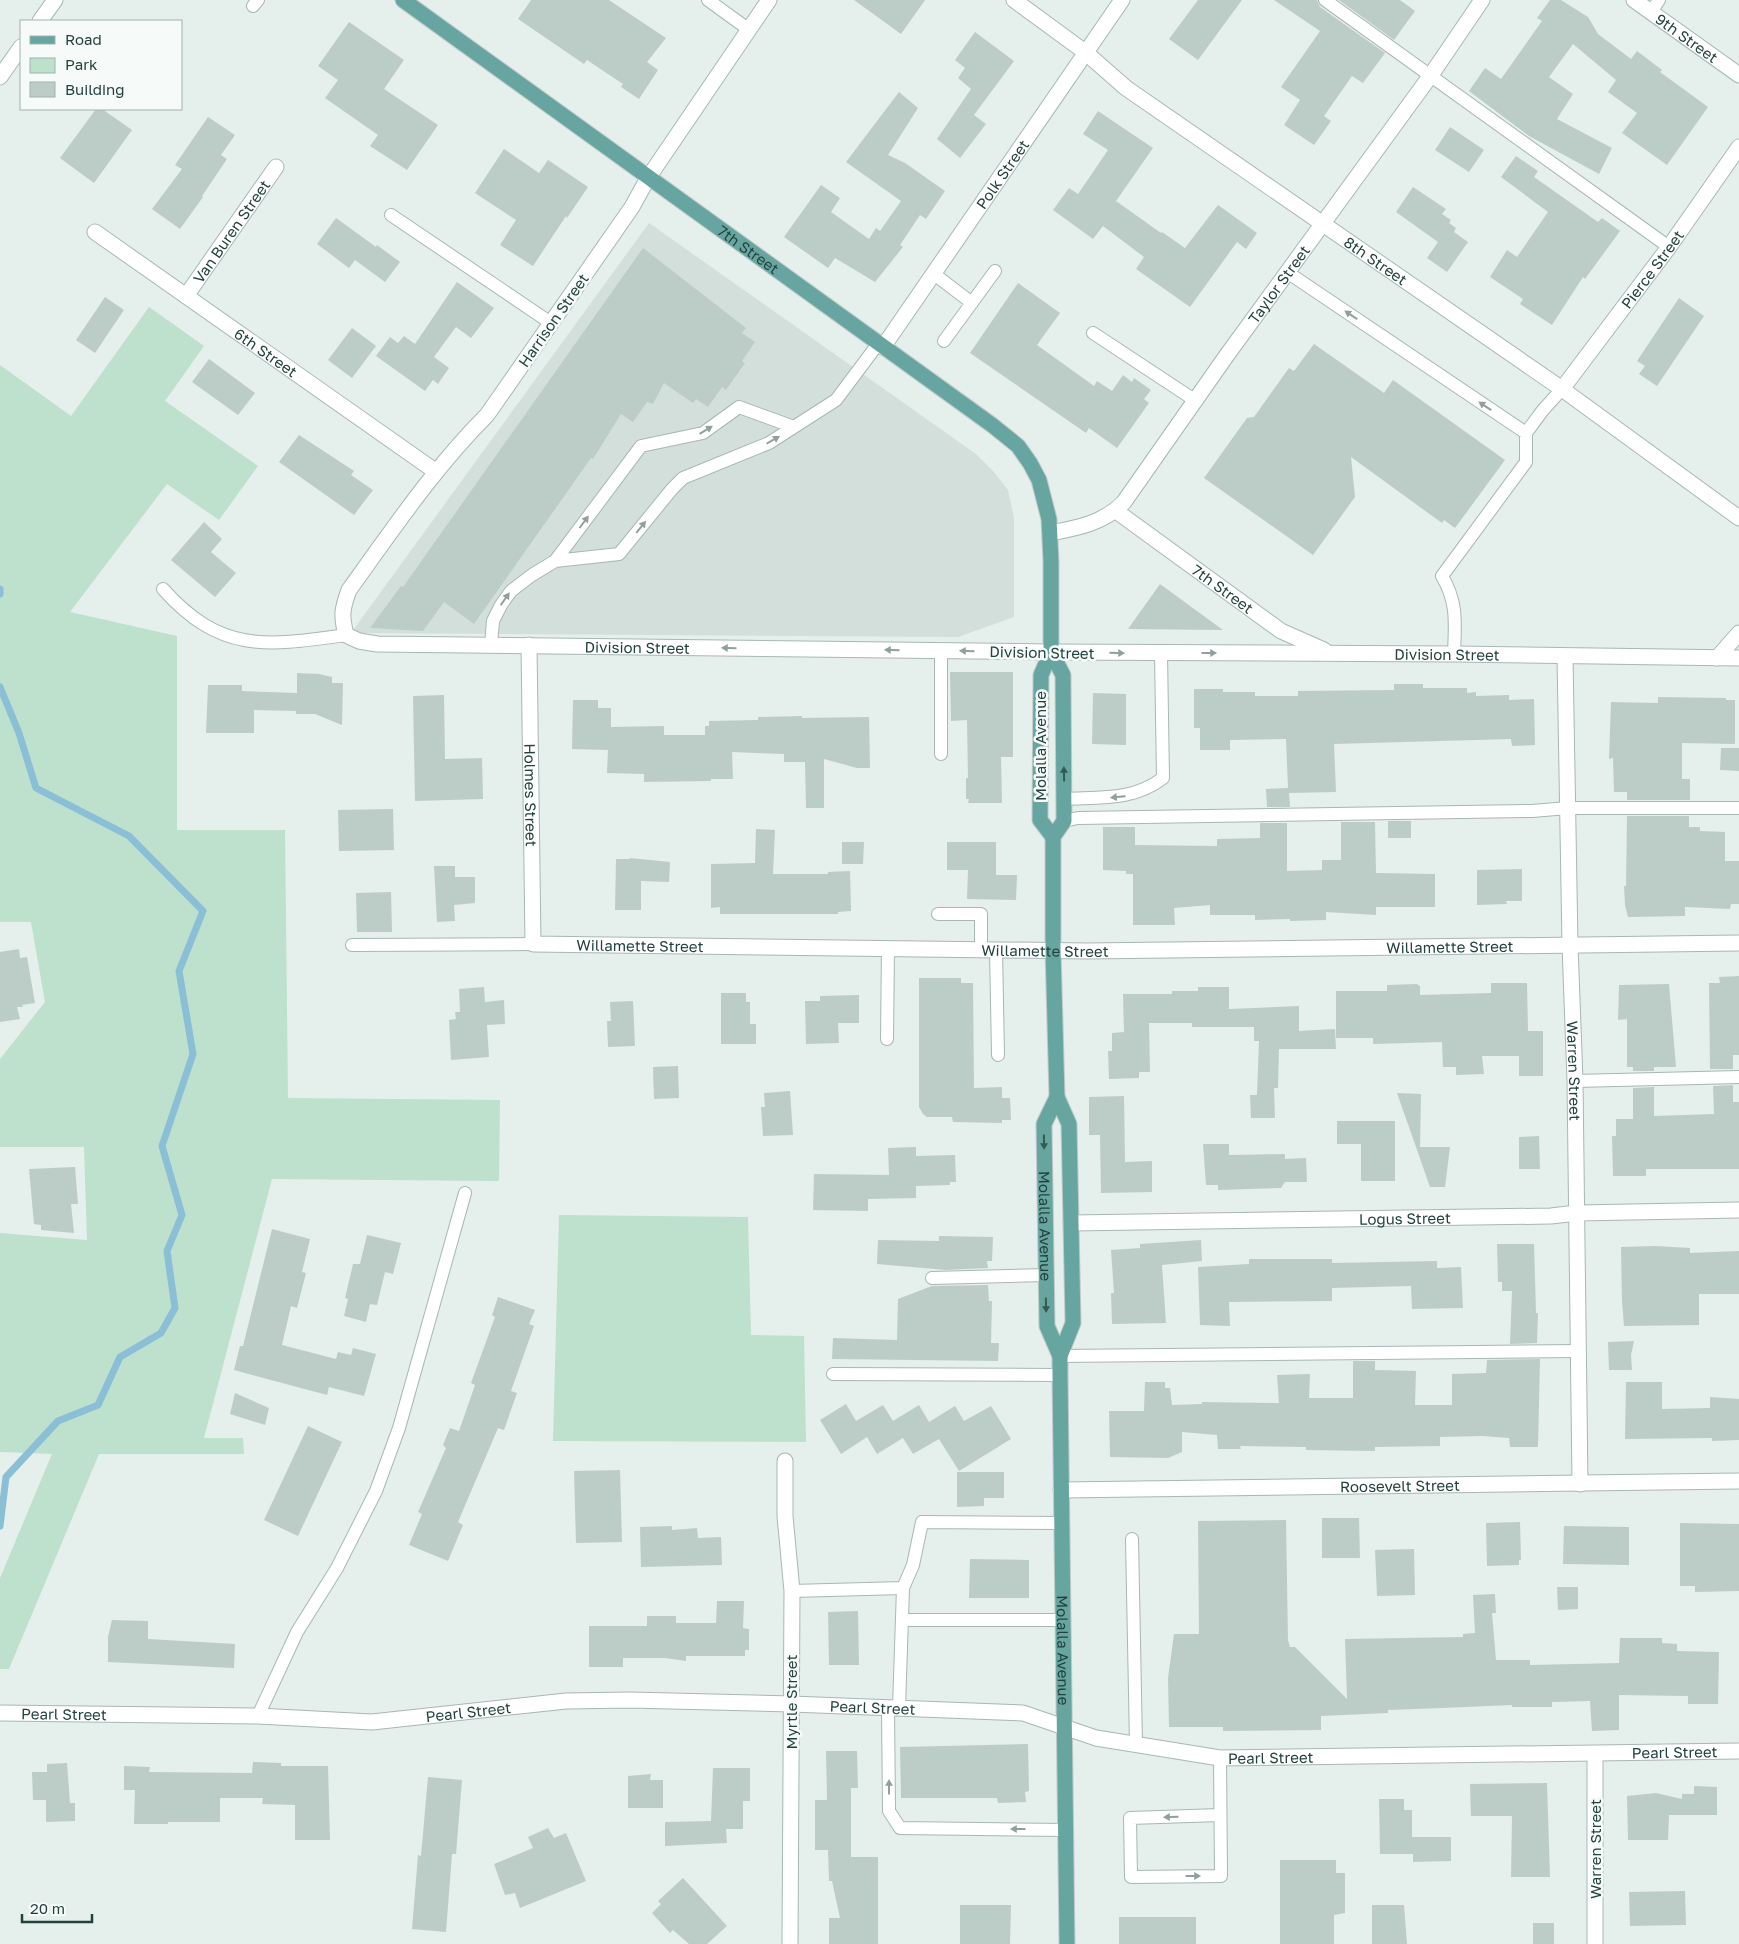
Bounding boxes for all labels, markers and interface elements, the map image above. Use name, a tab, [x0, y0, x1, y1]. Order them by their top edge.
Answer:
street label: 9th Street	[1652, 9, 1722, 66]
legend	[20, 20, 182, 110]
text: Road	[65, 30, 102, 48]
text: Park	[65, 55, 98, 73]
text: Building	[65, 80, 125, 98]
street label: Polk Street	[972, 136, 1032, 212]
street label: Van Buren Street	[189, 176, 273, 286]
street label: 7th Street	[714, 221, 783, 277]
street label: Pierce Street	[1617, 226, 1687, 312]
street label: 8th Street	[1341, 232, 1411, 288]
street label: Taylor Street	[1244, 241, 1313, 327]
street label: Harrison Street	[514, 270, 592, 370]
one-way arrow	[1344, 310, 1357, 320]
street label: 6th Street	[231, 324, 301, 380]
one-way arrow	[1479, 401, 1492, 411]
one-way arrow	[700, 425, 713, 434]
one-way arrow	[767, 436, 780, 445]
one-way arrow	[579, 515, 589, 529]
one-way arrow	[636, 521, 647, 534]
street label: 7th Street	[1189, 560, 1257, 617]
one-way arrow	[500, 592, 510, 606]
street label: Division Street	[584, 637, 690, 657]
street label: Division Street	[989, 642, 1095, 662]
one-way arrow	[721, 644, 737, 652]
street label: Division Street	[1394, 645, 1500, 664]
one-way arrow	[884, 646, 900, 654]
one-way arrow	[959, 647, 975, 655]
one-way arrow	[1109, 649, 1125, 657]
one-way arrow	[1202, 649, 1218, 657]
street label: Molalla Avenue	[1031, 691, 1049, 801]
street label: Holmes Street	[521, 743, 541, 847]
one-way arrow	[1060, 766, 1068, 782]
one-way arrow	[1110, 793, 1126, 801]
street label: Willamette Street	[576, 936, 704, 955]
street label: Willamette Street	[1386, 937, 1514, 956]
street label: Willamette Street	[981, 941, 1109, 960]
street label: Warren Street	[1564, 1021, 1584, 1121]
one-way arrow	[1040, 1135, 1048, 1151]
street label: Molalla Avenue	[1036, 1171, 1055, 1281]
street label: Logus Street	[1359, 1208, 1451, 1228]
one-way arrow	[1042, 1297, 1050, 1313]
street label: Roosevelt Street	[1340, 1476, 1460, 1495]
street label: Molalla Avenue	[1054, 1595, 1073, 1706]
street label: Myrtle Street	[782, 1655, 800, 1749]
street label: Pearl Street	[829, 1697, 916, 1718]
street label: Pearl Street	[425, 1698, 512, 1725]
street label: Pearl Street	[21, 1704, 107, 1723]
street label: Pearl Street	[1632, 1742, 1718, 1761]
street label: Pearl Street	[1228, 1748, 1314, 1767]
one-way arrow	[885, 1778, 893, 1794]
street label: Warren Street	[1586, 1799, 1604, 1899]
one-way arrow	[1163, 1813, 1179, 1821]
one-way arrow	[1010, 1825, 1026, 1833]
one-way arrow	[1185, 1872, 1201, 1880]
scale bar	[22, 1892, 92, 1924]
text: 20 m	[30, 1899, 65, 1917]

